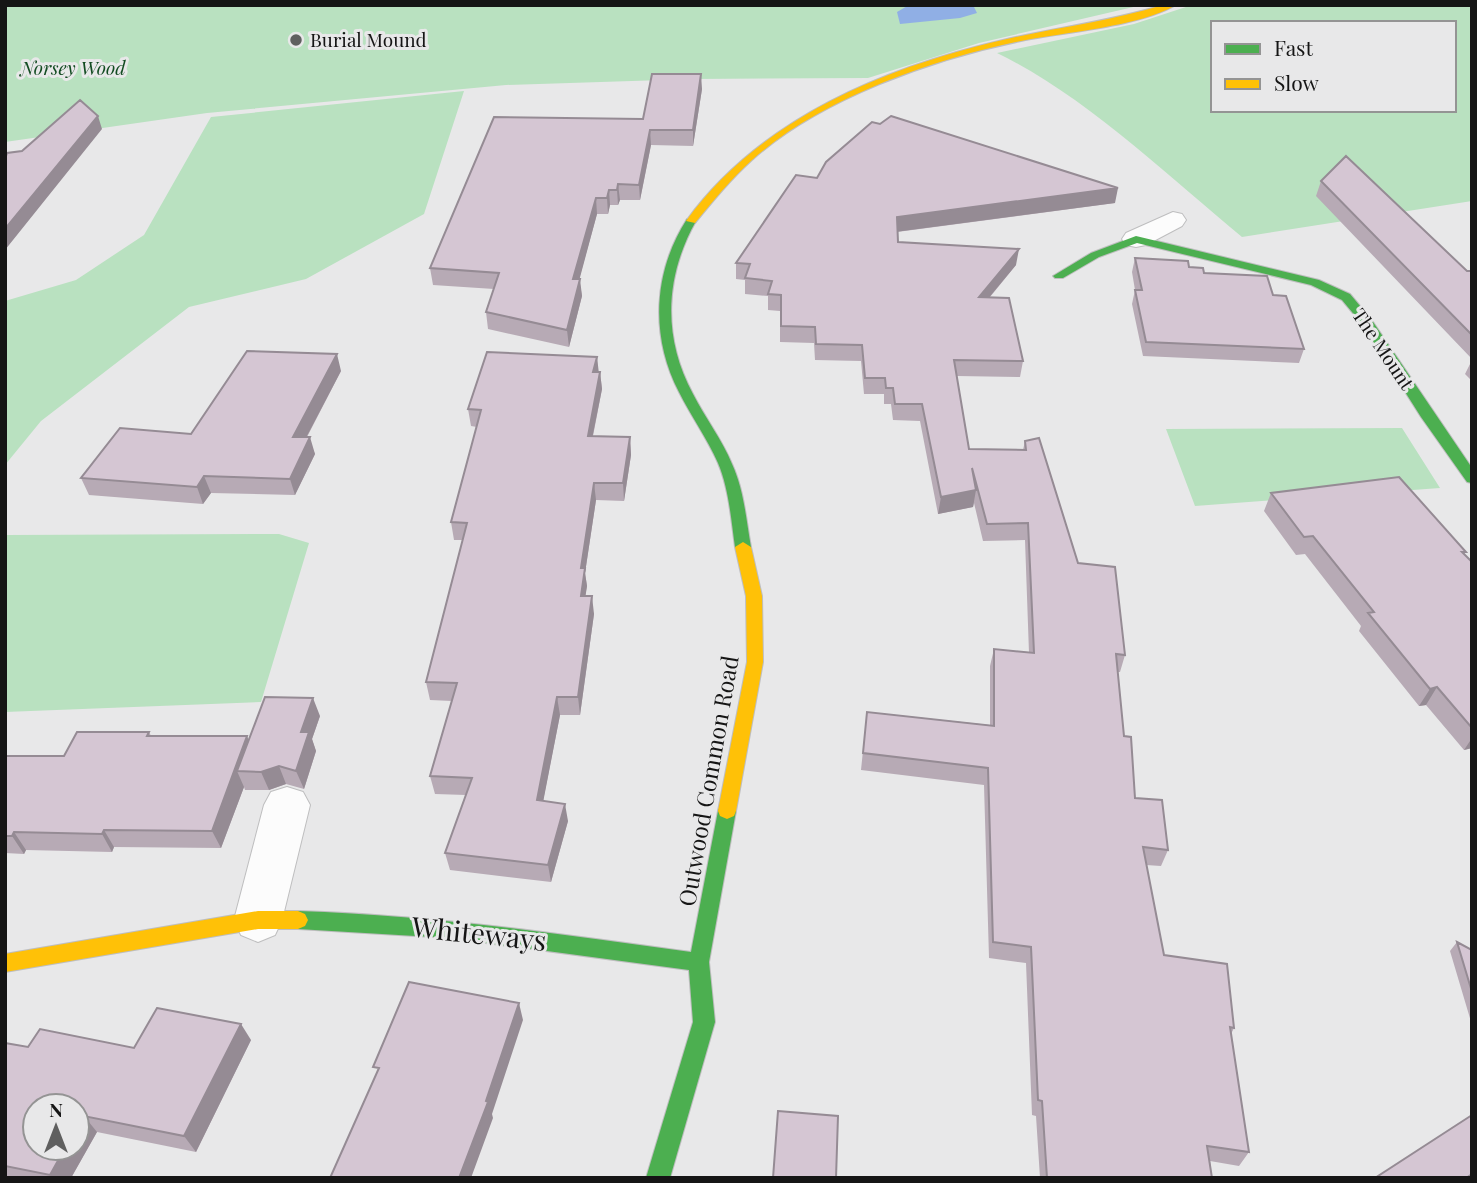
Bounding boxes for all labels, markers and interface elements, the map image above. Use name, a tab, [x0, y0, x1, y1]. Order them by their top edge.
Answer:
legend	[1211, 21, 1456, 112]
place label: Burial Mound	[310, 26, 427, 52]
marker: Burial Mound	[288, 32, 304, 48]
text: Fast	[1274, 33, 1313, 61]
park label: Norsey Wood	[18, 54, 126, 80]
text: Slow	[1274, 68, 1319, 96]
street label: The Mount	[1347, 303, 1421, 394]
street label: Outwood Common Road	[670, 653, 745, 909]
street label: Whiteways	[409, 907, 548, 958]
north arrow	[21, 1092, 91, 1162]
text: N	[49, 1096, 63, 1122]

